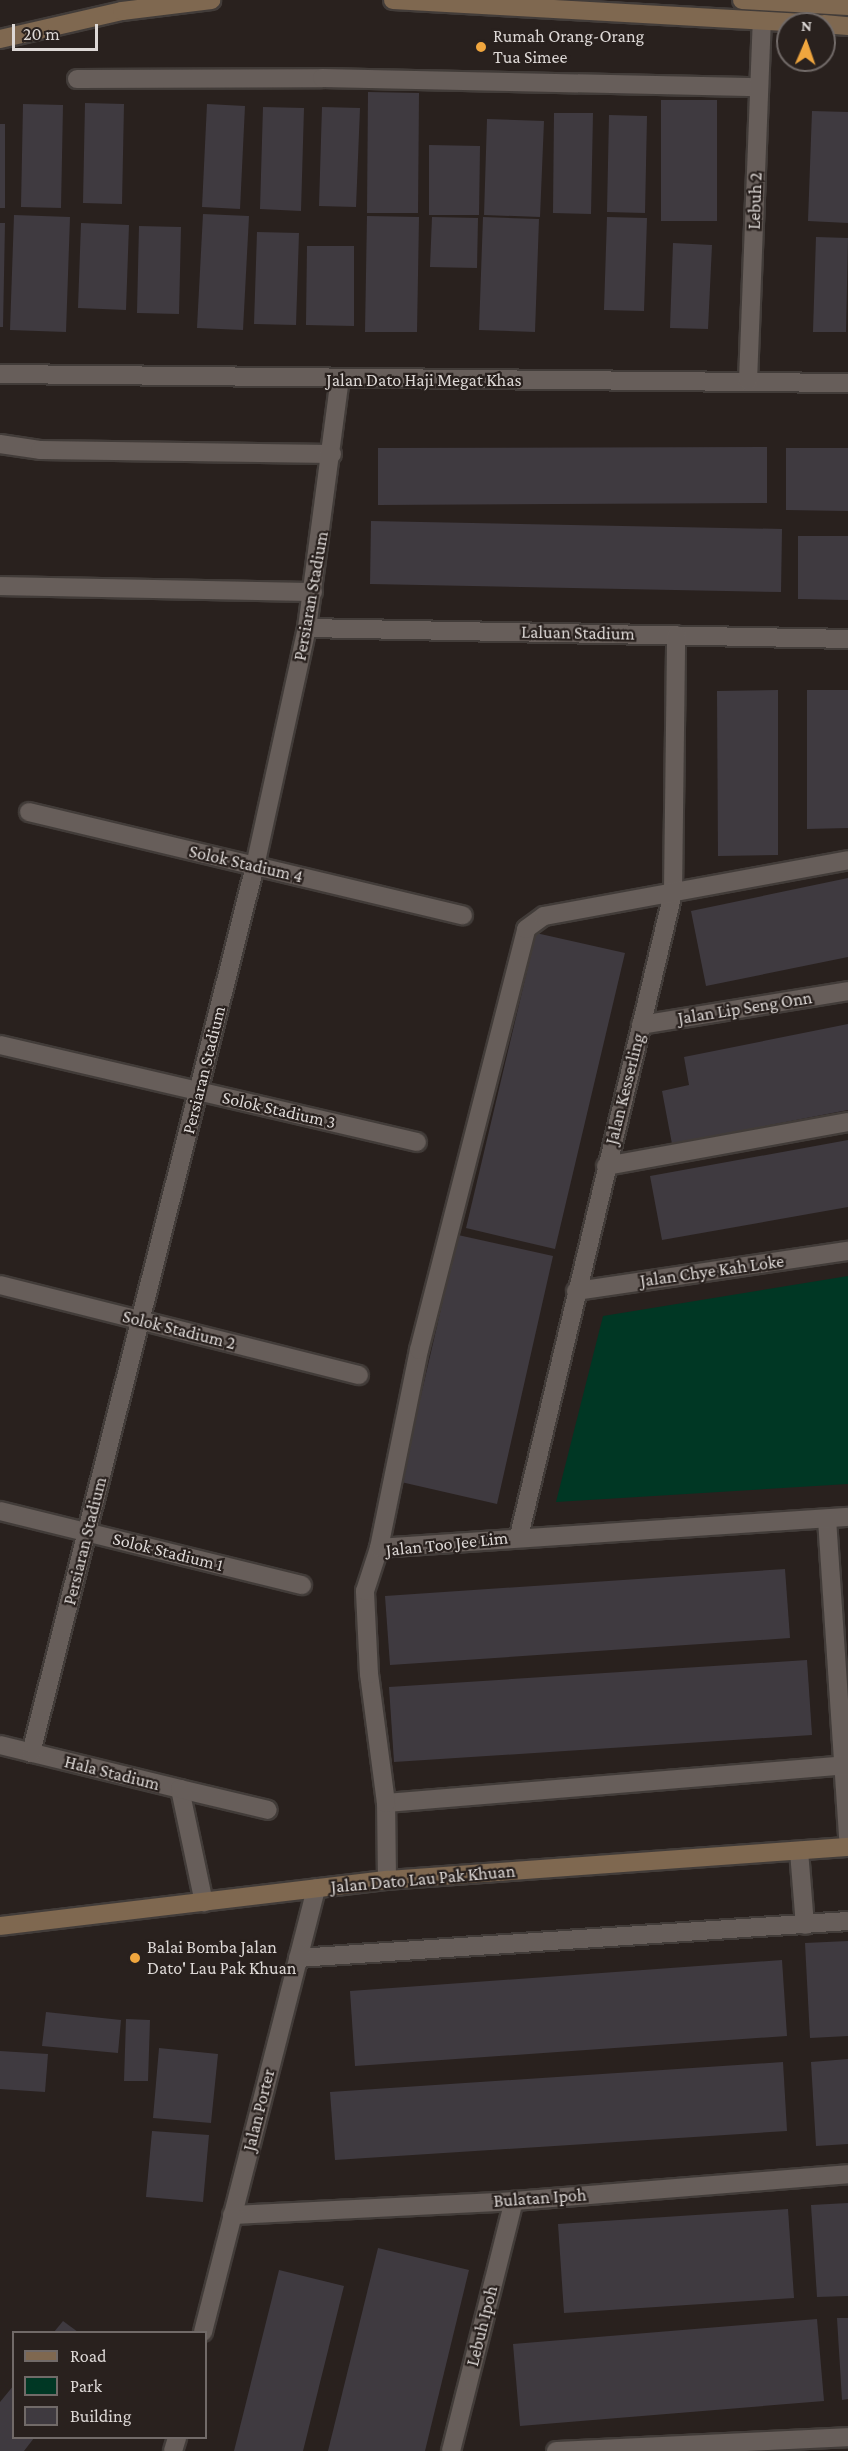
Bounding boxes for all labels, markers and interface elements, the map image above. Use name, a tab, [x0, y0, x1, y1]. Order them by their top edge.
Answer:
scale bar	[15, 12, 100, 50]
north arrow	[776, 12, 836, 72]
text: N	[801, 17, 812, 34]
text: 20 m	[23, 24, 60, 44]
place label: Rumah Orang-Orang Tua Simee	[493, 26, 644, 68]
marker: Rumah Orang-Orang Tua Simee	[474, 40, 488, 54]
street label: Lebuh 2	[743, 172, 767, 230]
street label: Jalan Dato Haji Megat Khas	[326, 369, 522, 391]
street label: Persiaran Stadium	[289, 530, 333, 662]
street label: Laluan Stadium	[521, 621, 635, 645]
street label: Solok Stadium 4	[187, 840, 305, 888]
street label: Jalan Lip Seng Onn	[676, 987, 814, 1029]
street label: Persiaran Stadium	[178, 1004, 230, 1136]
street label: Jalan Kesserling	[601, 1031, 649, 1147]
street label: Solok Stadium 3	[220, 1086, 338, 1134]
street label: Jalan Chye Kah Loke	[639, 1250, 785, 1292]
street label: Solok Stadium 2	[120, 1306, 238, 1354]
street label: Persiaran Stadium	[59, 1475, 111, 1607]
street label: Jalan Too Jee Lim	[385, 1527, 509, 1561]
street label: Solok Stadium 1	[110, 1528, 226, 1576]
street label: Hala Stadium	[62, 1751, 162, 1795]
street label: Jalan Dato Lau Pak Khuan	[330, 1860, 516, 1898]
place label: Balai Bomba Jalan Dato' Lau Pak Khuan	[147, 1937, 296, 1980]
marker: Balai Bomba Jalan Dato' Lau Pak Khuan	[128, 1951, 142, 1965]
street label: Jalan Porter	[238, 2067, 280, 2153]
street label: Bulatan Ipoh	[493, 2184, 587, 2212]
street label: Lebuh Ipoh	[462, 2284, 502, 2368]
legend	[12, 2331, 207, 2439]
text: Road	[70, 2346, 107, 2366]
text: Park	[70, 2376, 102, 2396]
text: Building	[70, 2406, 131, 2426]

